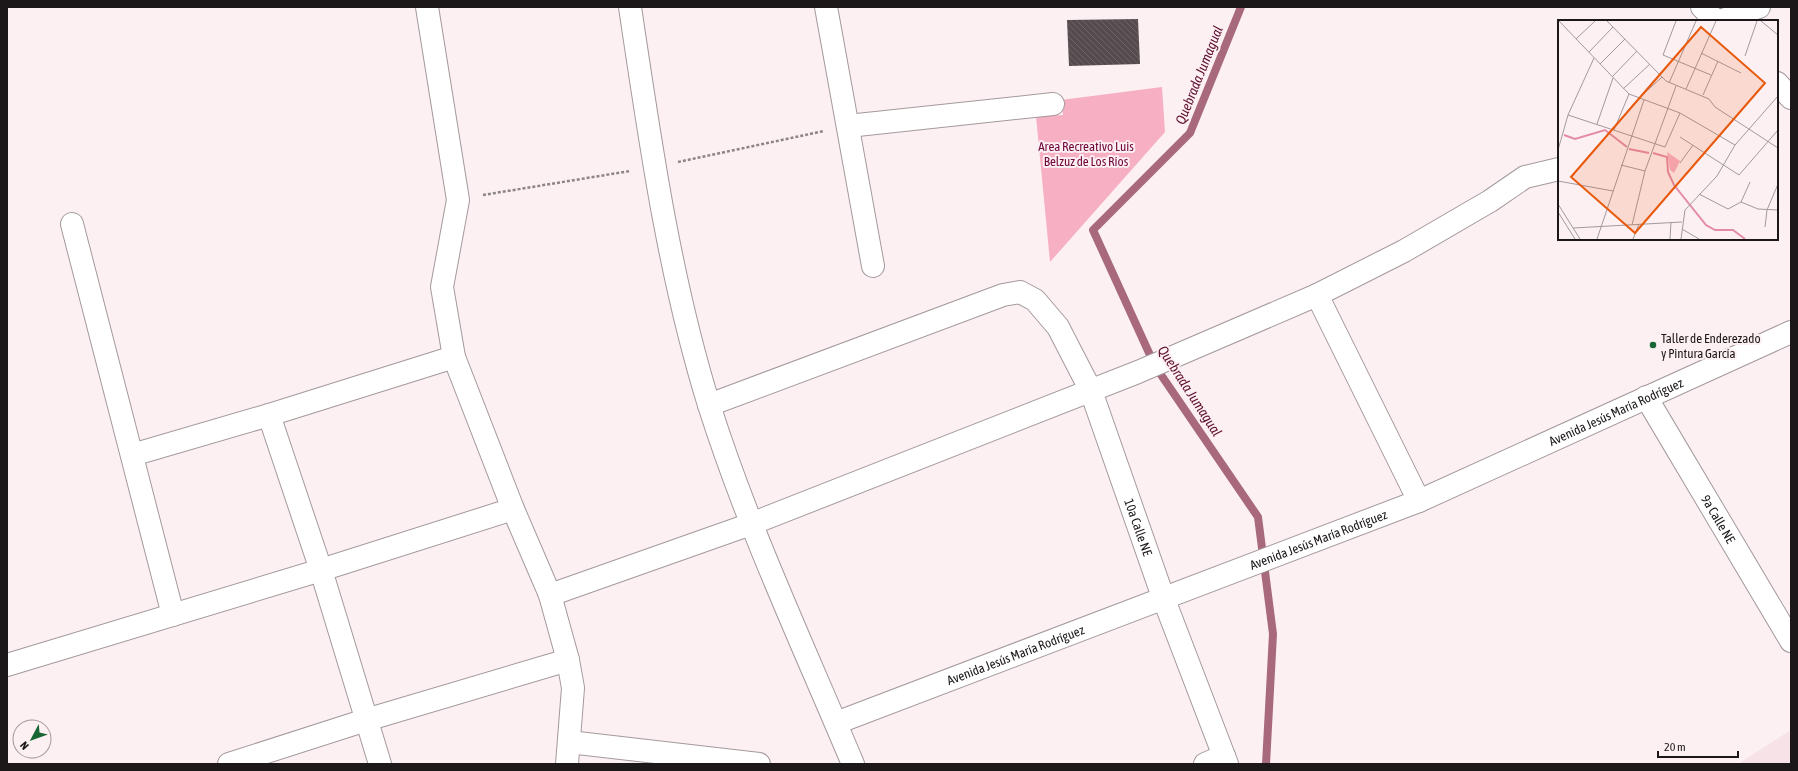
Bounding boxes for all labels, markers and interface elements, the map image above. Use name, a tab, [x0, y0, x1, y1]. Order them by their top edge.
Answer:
inset map	[1558, 20, 1778, 240]
water label: Quebrada Jumagual	[1172, 23, 1226, 127]
park label: Area Recreativo Luis Belzuz de Los Ríos	[1038, 139, 1134, 169]
place label: Taller de Enderezado y Pintura García	[1661, 331, 1761, 361]
marker: Taller de Enderezado y Pintura García	[1648, 340, 1658, 350]
water label: Quebrada Jumagual	[1155, 343, 1225, 439]
street label: Avenida Jesús María Rodríguez	[1547, 375, 1686, 449]
street label: 9a Calle NE	[1698, 492, 1738, 547]
street label: 10a Calle NE	[1121, 497, 1155, 559]
street label: Avenida Jesús María Rodríguez	[1248, 507, 1389, 573]
street label: Avenida Jesús María Rodríguez	[945, 622, 1087, 688]
north arrow	[12, 719, 52, 759]
scale bar	[1658, 733, 1738, 759]
text: N	[18, 739, 31, 752]
text: 20 m	[1664, 740, 1686, 754]

